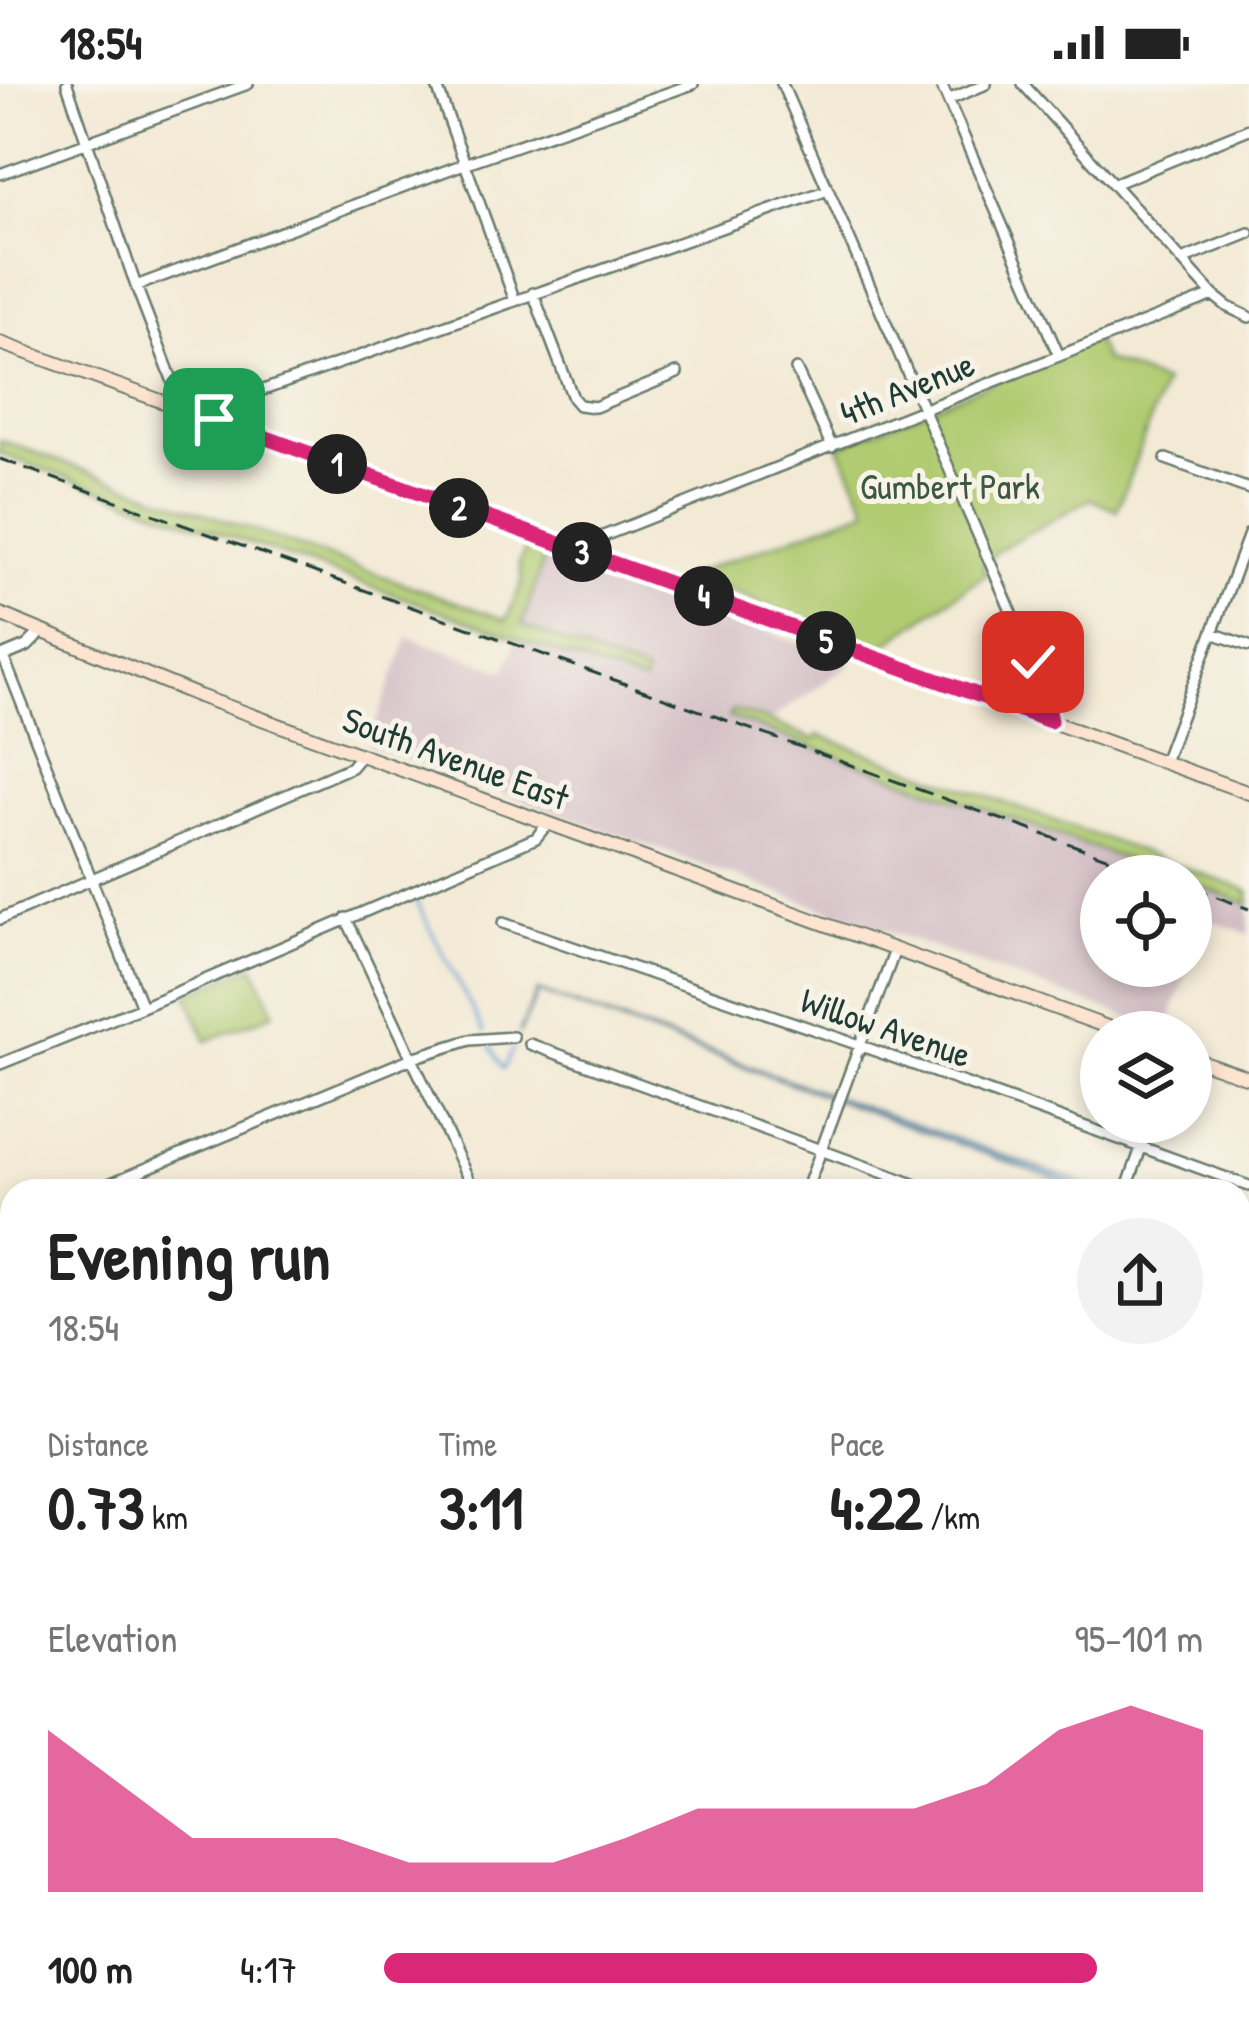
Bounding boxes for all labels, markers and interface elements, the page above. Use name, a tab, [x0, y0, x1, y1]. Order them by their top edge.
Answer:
text: 18:54	[60, 12, 142, 73]
street label: 4th Avenue	[832, 338, 981, 437]
pin	[163, 368, 265, 470]
icon: arrive	[181, 386, 247, 452]
pin: 1	[307, 434, 367, 494]
text: 1	[331, 442, 343, 486]
park label: Gumbert Park	[860, 461, 1040, 510]
pin: 2	[429, 478, 489, 538]
text: 2	[451, 486, 467, 530]
pin: 3	[552, 522, 612, 582]
text: 3	[575, 530, 589, 574]
pin: 4	[674, 566, 734, 626]
text: 4	[698, 574, 710, 618]
pin: 5	[796, 611, 856, 671]
pin	[982, 611, 1084, 713]
text: 5	[819, 619, 833, 663]
icon: check	[1000, 629, 1066, 695]
street label: South Avenue East	[336, 694, 577, 821]
map controls	[1080, 855, 1212, 1143]
button: locate	[1080, 855, 1212, 987]
street label: Willow Avenue	[795, 975, 978, 1078]
button: layers	[1080, 1011, 1212, 1143]
text: Evening run	[48, 1210, 330, 1300]
button: share	[1077, 1218, 1203, 1344]
text: 18:54	[48, 1300, 119, 1353]
text: Distance	[48, 1422, 149, 1466]
text: Time	[439, 1422, 497, 1466]
text: Pace	[830, 1422, 885, 1466]
text: 0.73	[48, 1466, 144, 1548]
text: 3:11	[439, 1466, 523, 1548]
text: 4:22	[830, 1466, 923, 1548]
text: km	[144, 1495, 188, 1539]
text: /km	[923, 1495, 980, 1539]
text: Elevation	[48, 1611, 178, 1664]
text: 95–101 m	[1075, 1611, 1203, 1664]
text: 100 m	[48, 1942, 133, 1995]
text: 4:17	[240, 1942, 297, 1995]

